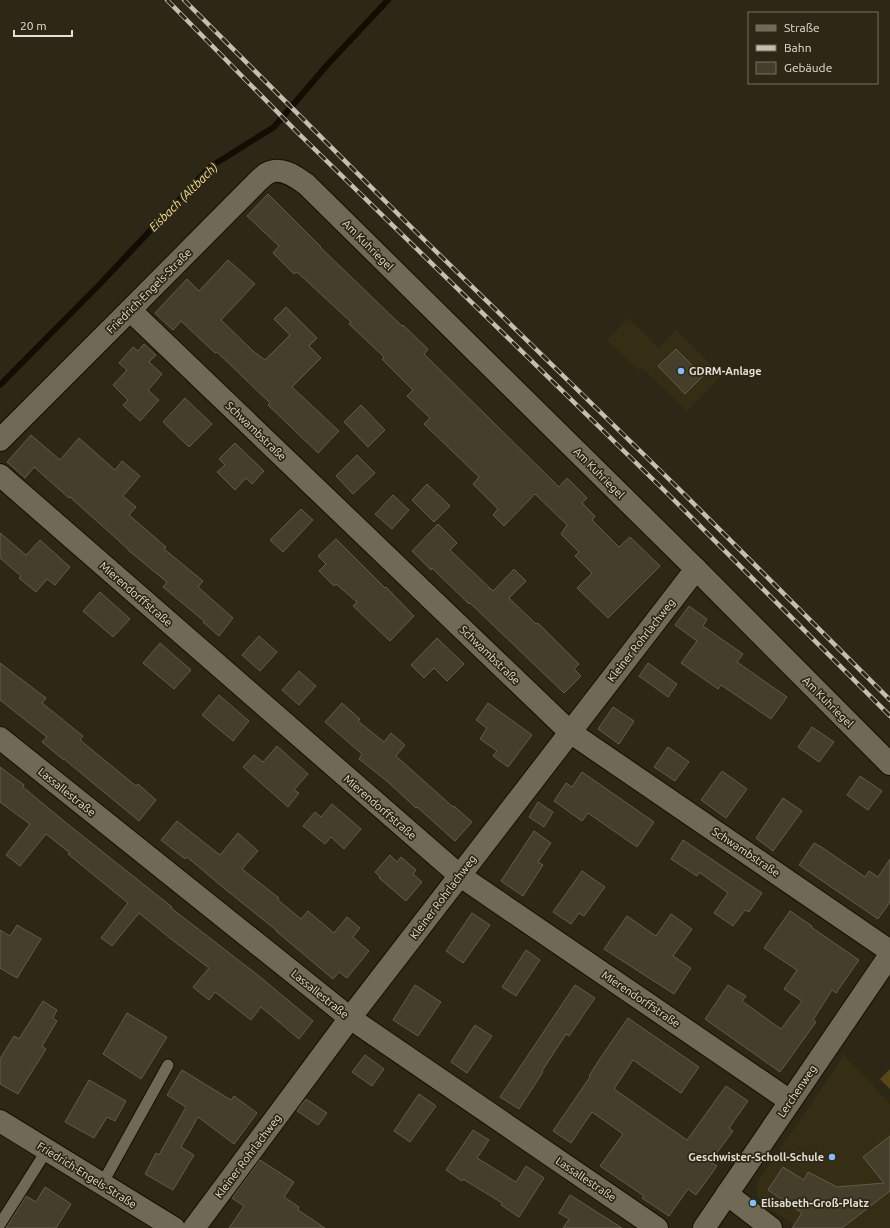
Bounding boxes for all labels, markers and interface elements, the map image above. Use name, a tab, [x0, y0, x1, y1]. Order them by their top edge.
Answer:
scale bar	[14, 12, 72, 38]
legend	[748, 12, 878, 84]
text: 20 m	[20, 19, 47, 32]
text: Straße	[784, 21, 820, 34]
text: Bahn	[784, 41, 812, 54]
text: Gebäude	[784, 61, 832, 74]
water label: Eisbach (Altbach)	[146, 160, 221, 234]
street label: Am Kuhriegel	[340, 217, 396, 273]
street label: Friedrich-Engels-Straße	[104, 246, 194, 336]
place label: GDRM-Anlage	[689, 365, 762, 377]
marker: GDRM-Anlage	[676, 366, 686, 376]
street label: Schwambstraße	[223, 399, 289, 463]
street label: Am Kuhriegel	[571, 445, 627, 501]
street label: Mierendorffstraße	[97, 559, 175, 629]
street label: Kleiner Rohrlachweg	[605, 596, 677, 684]
street label: Schwambstraße	[457, 623, 523, 687]
street label: Am Kuhriegel	[800, 674, 856, 730]
street label: Lassallestraße	[36, 765, 98, 819]
street label: Mierendorffstraße	[341, 772, 419, 842]
street label: Schwambstraße	[710, 825, 782, 879]
street label: Kleiner Rohrlachweg	[408, 853, 478, 941]
street label: Lassallestraße	[289, 967, 351, 1021]
street label: Mierendorffstraße	[600, 968, 682, 1030]
street label: Lerchenweg	[775, 1063, 819, 1119]
street label: Kleiner Rohrlachweg	[213, 1112, 283, 1200]
street label: Friedrich-Engels-Straße	[35, 1140, 139, 1210]
place label: Geschwister-Scholl-Schule	[688, 1151, 824, 1163]
marker: Geschwister-Scholl-Schule	[827, 1152, 837, 1162]
street label: Lassallestraße	[554, 1154, 618, 1204]
place label: Elisabeth-Groß-Platz	[761, 1197, 870, 1209]
marker: Elisabeth-Groß-Platz	[748, 1198, 758, 1208]

